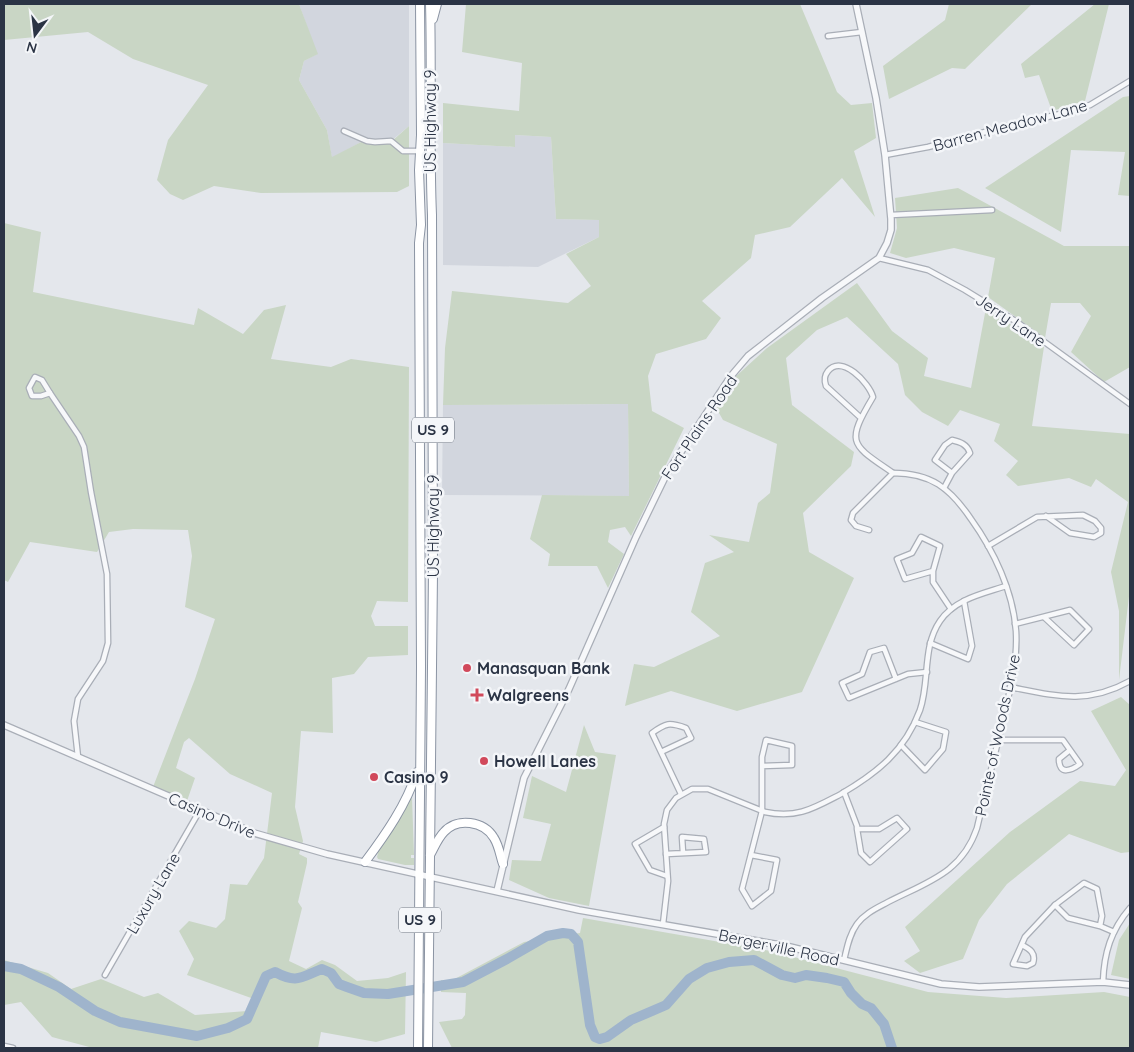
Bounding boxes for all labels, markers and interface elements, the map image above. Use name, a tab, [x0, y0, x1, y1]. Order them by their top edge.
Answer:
north arrow	[10, 10, 60, 60]
text: N	[24, 38, 39, 58]
street label: US Highway 9	[420, 70, 440, 172]
street label: Barren Meadow Lane	[931, 95, 1089, 155]
street label: Jerry Lane	[972, 289, 1050, 351]
street label: Fort Plains Road	[657, 371, 741, 483]
road number: US 9	[412, 418, 454, 442]
street label: US Highway 9	[423, 475, 443, 577]
street label: Pointe of Woods Drive	[970, 652, 1024, 818]
place label: Manasquan Bank	[477, 658, 610, 678]
marker: Manasquan Bank	[461, 662, 473, 674]
place label: Walgreens	[487, 685, 569, 705]
marker: Walgreens	[471, 689, 483, 701]
place label: Howell Lanes	[494, 751, 596, 771]
marker: Howell Lanes	[478, 755, 490, 767]
place label: Casino 9	[384, 767, 449, 787]
marker: Casino 9	[368, 771, 380, 783]
street label: Casino Drive	[165, 788, 259, 842]
street label: Luxury Lane	[122, 849, 184, 937]
road number: US 9	[399, 908, 441, 932]
street label: Bergerville Road	[717, 924, 841, 970]

